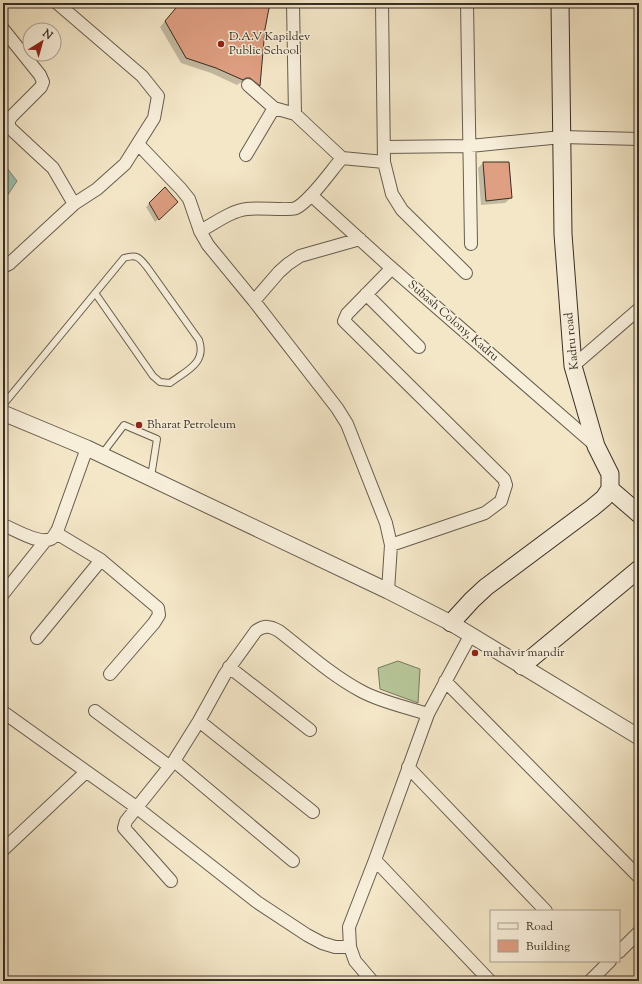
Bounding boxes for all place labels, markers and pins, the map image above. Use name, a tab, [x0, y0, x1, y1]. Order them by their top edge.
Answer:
place label: D.A.V Kapildev Public School	[229, 28, 311, 60]
marker: D.A.V Kapildev Public School	[216, 39, 226, 49]
place label: Bharat Petroleum	[147, 416, 236, 434]
marker: Bharat Petroleum	[134, 420, 144, 430]
place label: mahavir mandir	[483, 644, 565, 662]
marker: mahavir mandir	[470, 648, 480, 658]

